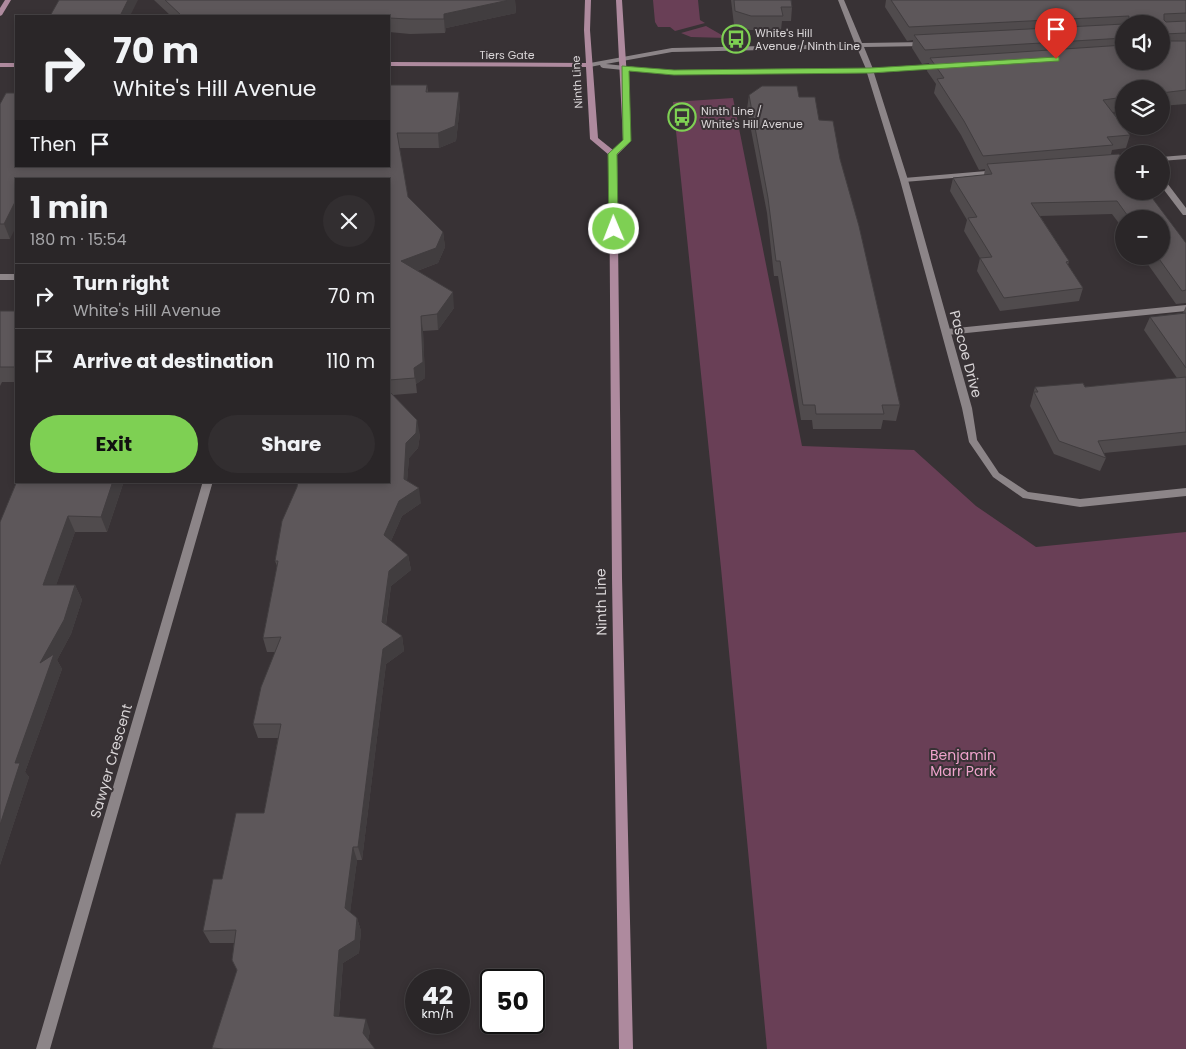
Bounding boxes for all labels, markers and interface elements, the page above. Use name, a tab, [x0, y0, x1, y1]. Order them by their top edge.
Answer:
pin	[1035, 8, 1077, 59]
icon: arrive	[1042, 15, 1070, 43]
map controls	[1115, 15, 1170, 265]
button: sound	[1115, 15, 1170, 70]
bus stop icon: White's Hill Avenue / Ninth Line	[721, 24, 751, 54]
place label: White's Hill Avenue / Ninth Line	[755, 25, 860, 54]
text: 70 m	[113, 26, 199, 75]
icon: right	[30, 35, 95, 100]
street label: Tiers Gate	[479, 47, 535, 63]
street label: Ninth Line	[568, 55, 586, 109]
text: White's Hill Avenue	[113, 73, 316, 104]
button: layers	[1115, 80, 1170, 135]
bus stop icon: Ninth Line / White's Hill Avenue	[667, 102, 697, 132]
place label: Ninth Line / White's Hill Avenue	[701, 103, 803, 132]
icon: arrive	[86, 130, 114, 158]
text: Then	[30, 131, 76, 158]
button: +	[1115, 145, 1170, 200]
text: 1 min	[30, 186, 108, 229]
button: close	[323, 195, 375, 247]
position arrow	[587, 202, 639, 254]
button: −	[1115, 210, 1170, 265]
text: 180 m · 15:54	[30, 228, 127, 251]
text: Turn right	[73, 270, 169, 297]
icon: right	[30, 282, 58, 310]
text: 70 m	[328, 283, 375, 310]
text: White's Hill Avenue	[73, 299, 221, 322]
street label: Pascoe Drive	[945, 308, 987, 400]
icon: arrive	[30, 347, 58, 375]
text: Arrive at destination	[73, 348, 274, 375]
text: 110 m	[326, 348, 375, 375]
button: Exit	[30, 415, 198, 473]
button: Share	[208, 415, 375, 473]
street label: Ninth Line	[590, 568, 612, 636]
street label: Sawyer Crescent	[85, 702, 137, 820]
park label: Benjamin Marr Park	[930, 745, 997, 781]
speed limit sign: 50	[480, 969, 545, 1034]
text: 42	[422, 978, 453, 1013]
text: km/h	[422, 1005, 453, 1022]

